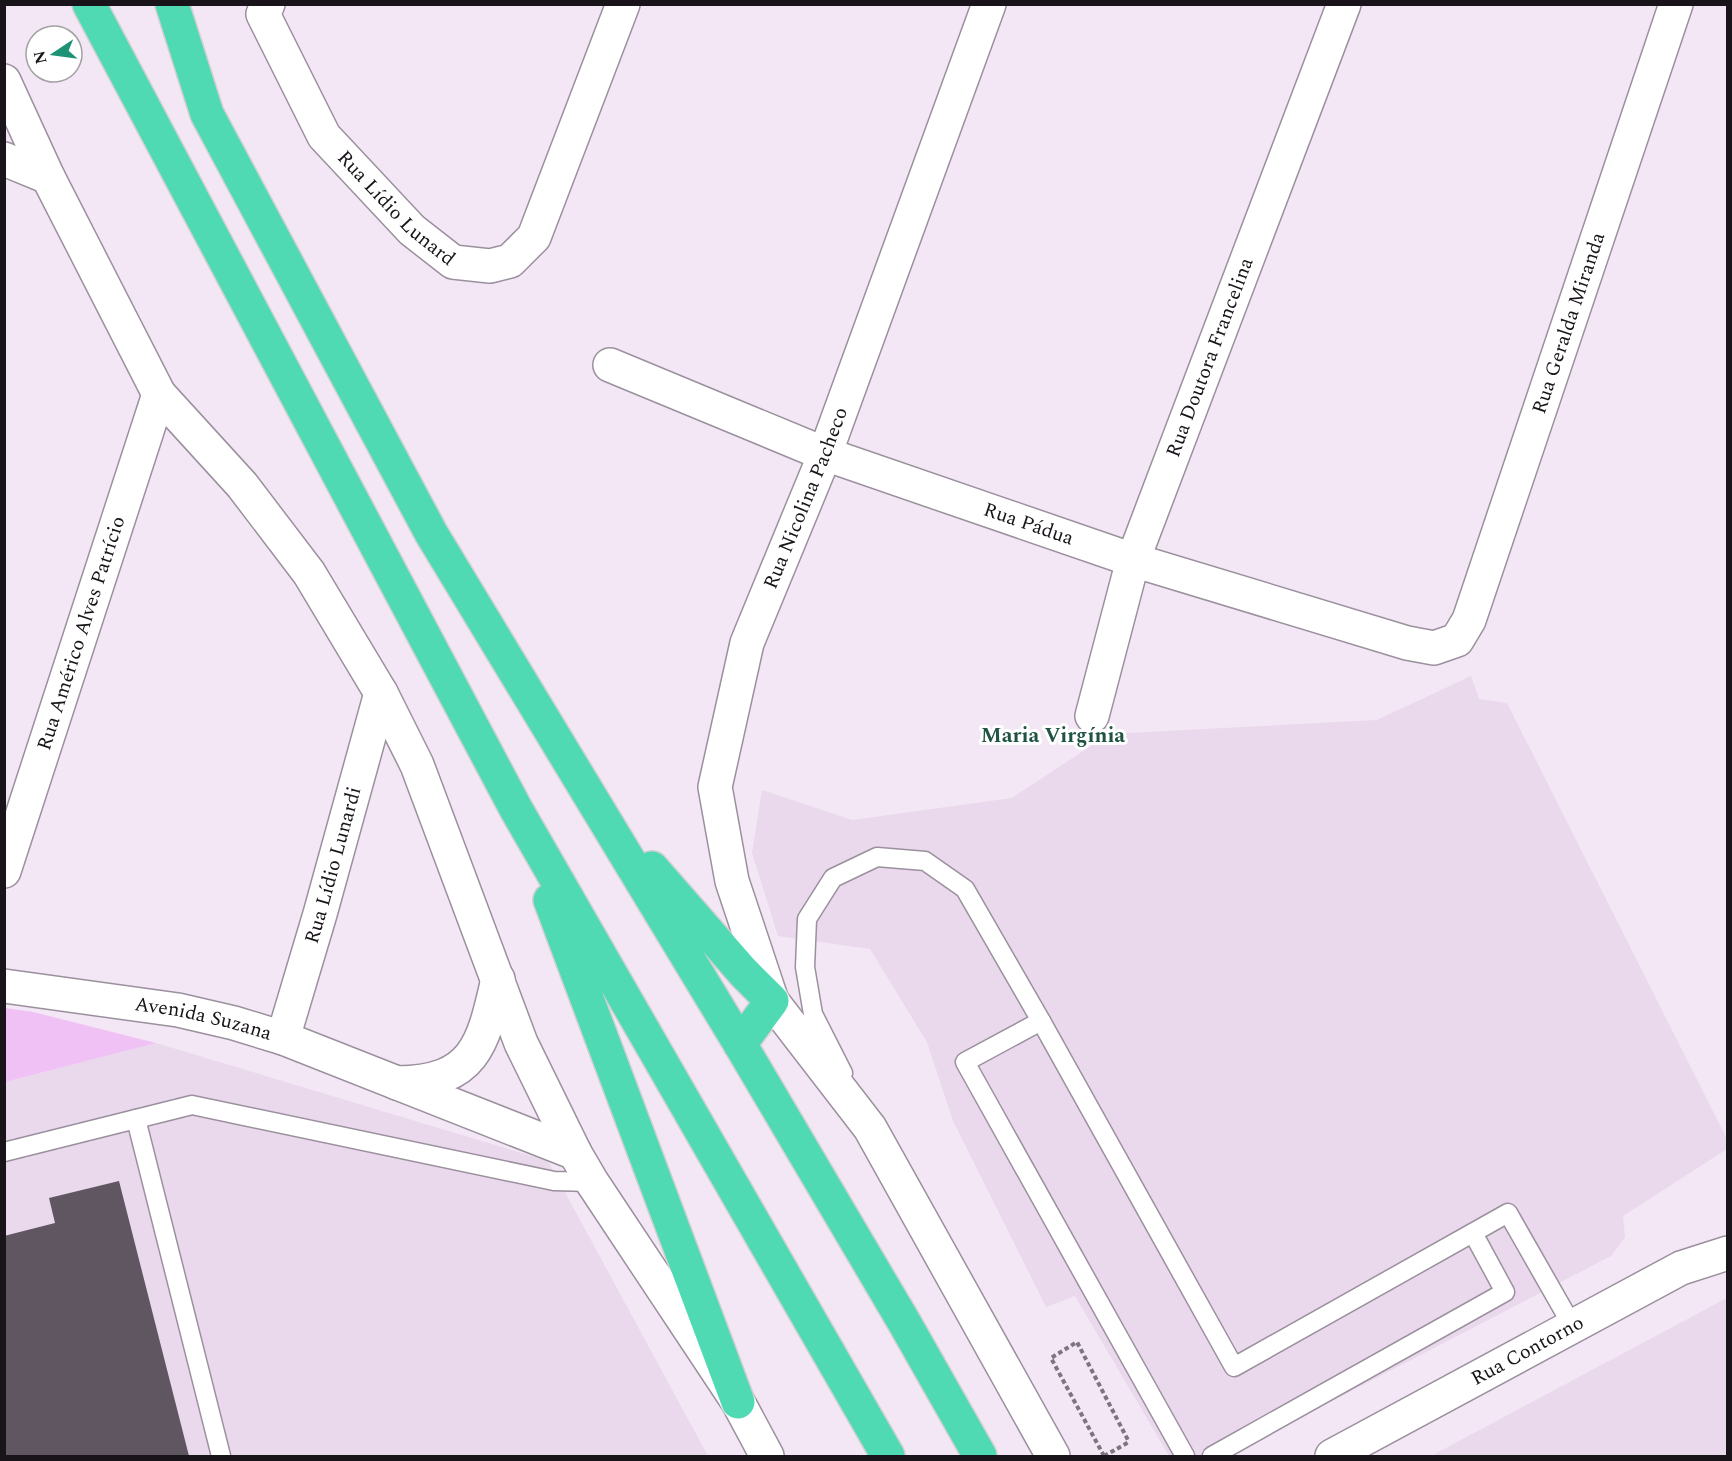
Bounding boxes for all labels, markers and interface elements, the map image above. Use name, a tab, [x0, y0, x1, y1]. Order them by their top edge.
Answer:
north arrow	[24, 24, 84, 84]
text: N	[27, 48, 54, 66]
street label: Rua Lídio Lunard	[330, 144, 462, 274]
street label: Rua Geralda Miranda	[1524, 228, 1613, 418]
street label: Rua Doutora Francelina	[1158, 253, 1262, 462]
street label: Rua Nicolina Pacheco	[756, 403, 856, 594]
street label: Rua Pádua	[979, 495, 1078, 554]
street label: Rua Américo Alves Patrício	[29, 512, 133, 754]
district label: Maria Virgínia	[981, 720, 1125, 752]
street label: Rua Lídio Lunardi	[297, 783, 369, 947]
street label: Avenida Suzana	[133, 989, 276, 1049]
street label: Rua Contorno	[1466, 1308, 1589, 1393]

